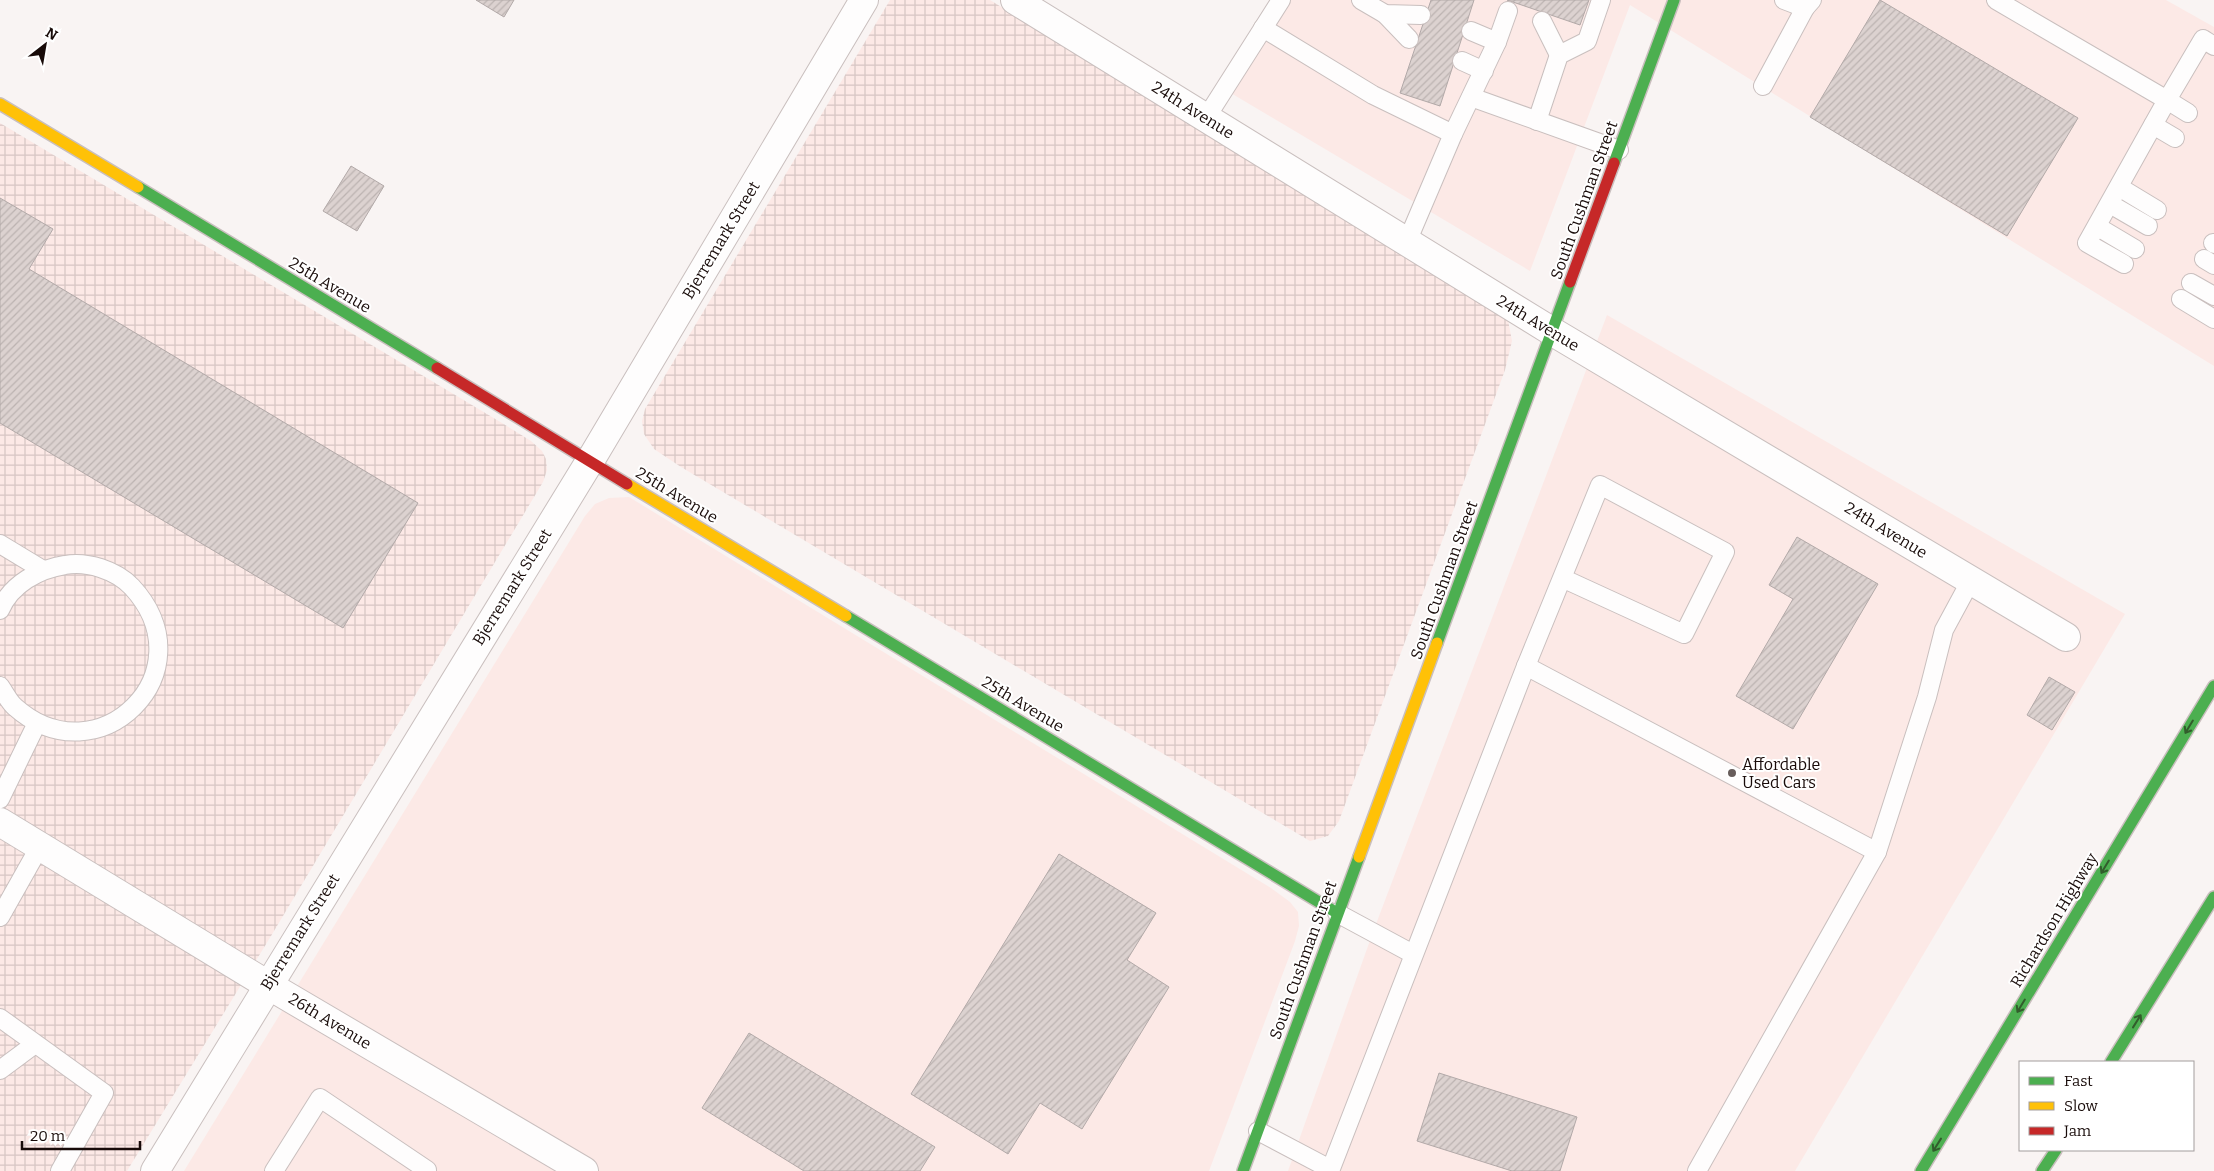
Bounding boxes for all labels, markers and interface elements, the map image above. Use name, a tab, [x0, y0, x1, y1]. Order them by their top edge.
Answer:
north arrow	[20, 20, 70, 70]
text: N	[42, 24, 61, 44]
street label: 24th Avenue	[1148, 77, 1238, 143]
street label: South Cushman Street	[1546, 118, 1622, 282]
street label: Bjerremark Street	[678, 178, 764, 302]
street label: 25th Avenue	[286, 253, 374, 317]
street label: 24th Avenue	[1493, 291, 1583, 355]
street label: 25th Avenue	[633, 463, 721, 527]
street label: South Cushman Street	[1406, 498, 1482, 662]
street label: 24th Avenue	[1841, 498, 1931, 562]
street label: Bjerremark Street	[469, 525, 556, 649]
street label: 25th Avenue	[979, 672, 1067, 736]
one-way arrow	[2183, 720, 2193, 734]
place label: Affordable Used Cars	[1742, 755, 1820, 792]
marker: Affordable Used Cars	[1726, 767, 1738, 779]
street label: Richardson Highway	[2006, 849, 2102, 990]
one-way arrow	[2100, 859, 2110, 873]
street label: Bjerremark Street	[257, 870, 344, 994]
street label: South Cushman Street	[1265, 878, 1341, 1042]
street label: 26th Avenue	[285, 989, 375, 1053]
one-way arrow	[2016, 998, 2026, 1012]
one-way arrow	[2132, 1014, 2142, 1028]
legend	[2019, 1061, 2194, 1151]
text: Fast	[2064, 1072, 2093, 1090]
text: Slow	[2064, 1097, 2099, 1115]
scale bar	[22, 1118, 140, 1150]
text: Jam	[2063, 1122, 2092, 1140]
text: 20 m	[30, 1127, 66, 1145]
one-way arrow	[1932, 1138, 1943, 1152]

